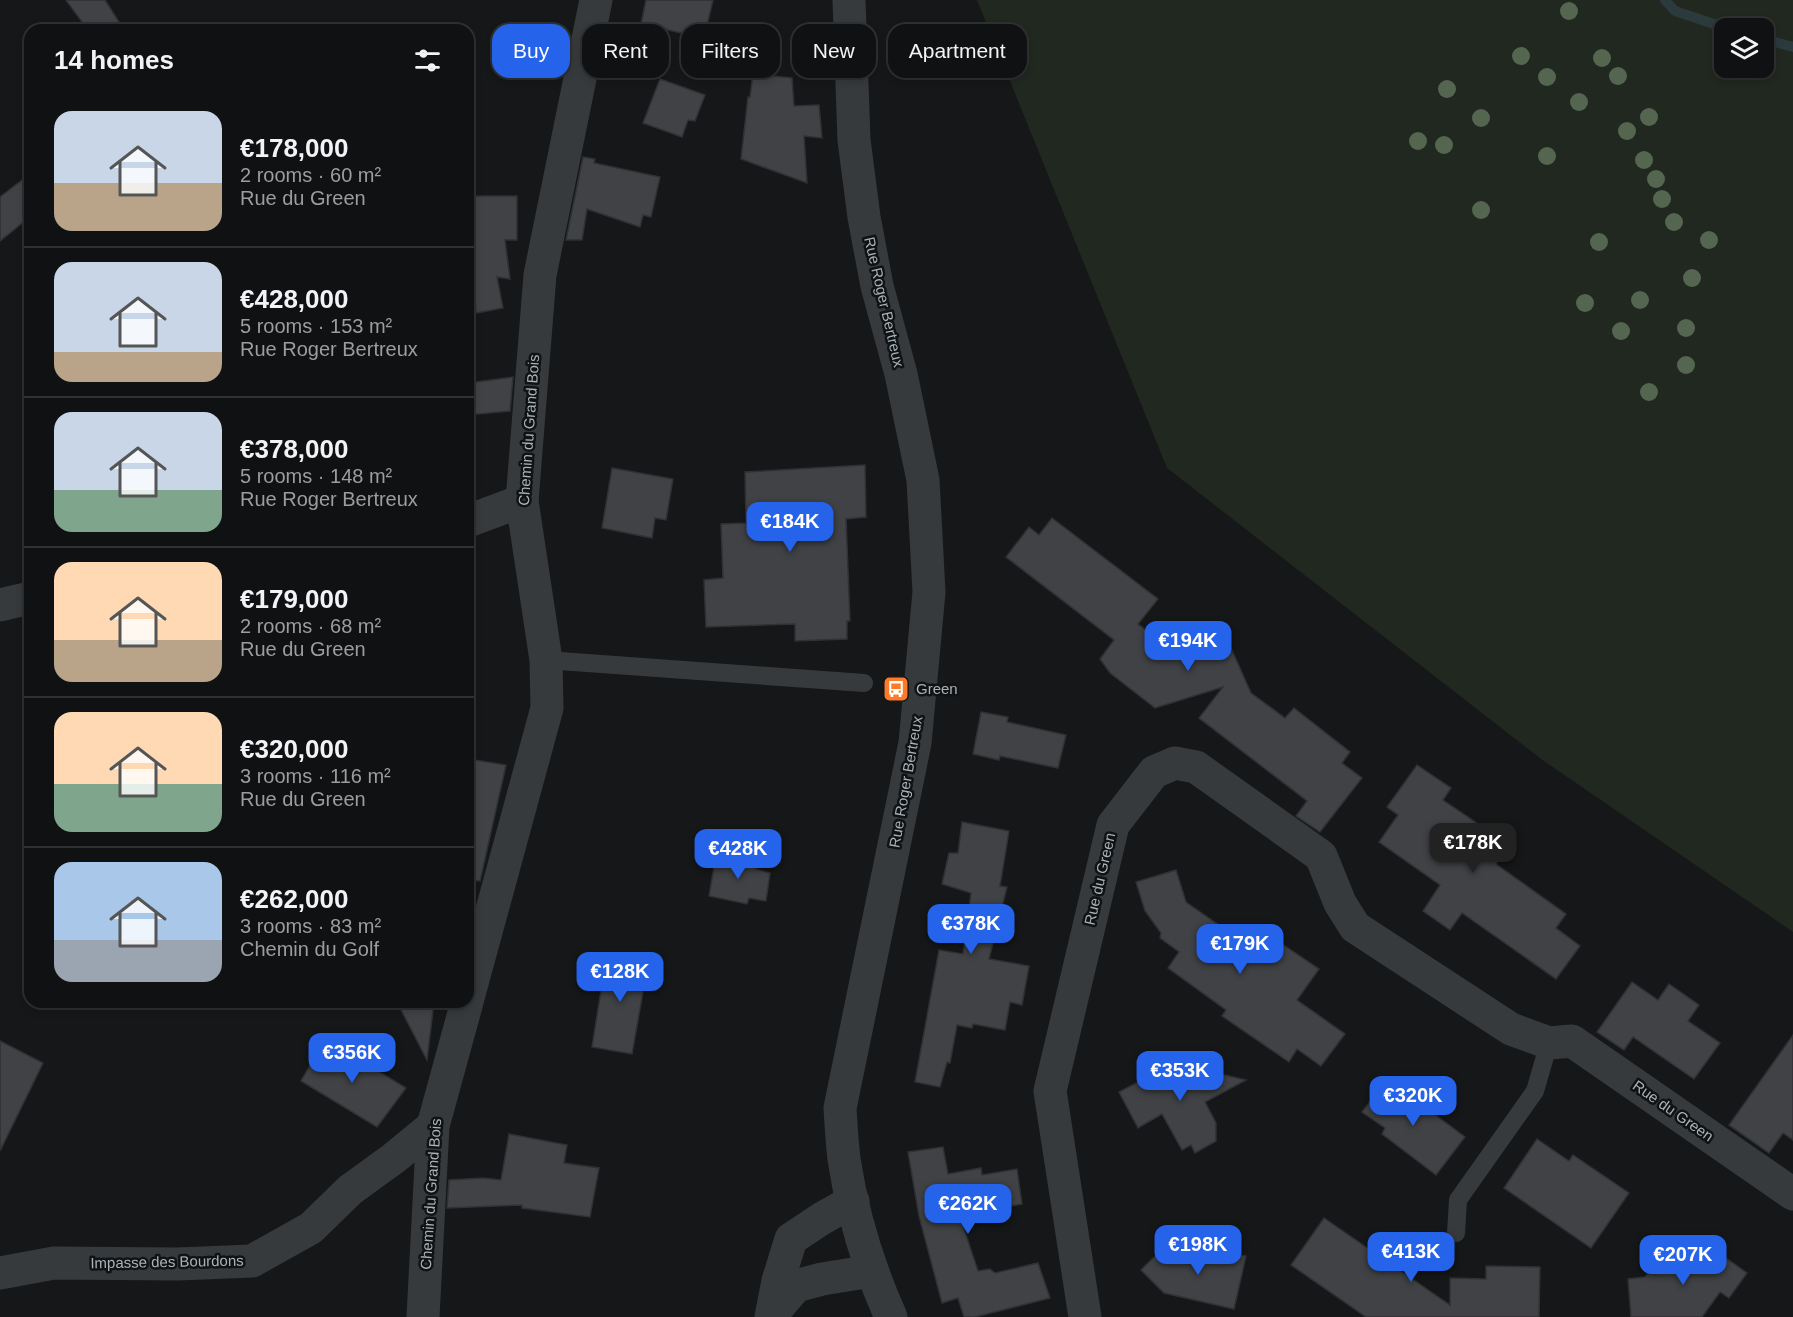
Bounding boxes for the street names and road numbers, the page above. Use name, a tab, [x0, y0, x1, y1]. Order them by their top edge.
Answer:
street label: Rue Roger Bertreux	[861, 235, 908, 369]
street label: Chemin du Grand Bois	[515, 354, 542, 506]
street label: Rue Roger Bertreux	[886, 714, 926, 849]
street label: Rue du Green	[1081, 831, 1118, 927]
street label: Rue du Green	[1630, 1077, 1717, 1145]
street label: Chemin du Grand Bois	[417, 1118, 444, 1270]
street label: Impasse des Bourdons	[90, 1252, 244, 1271]

